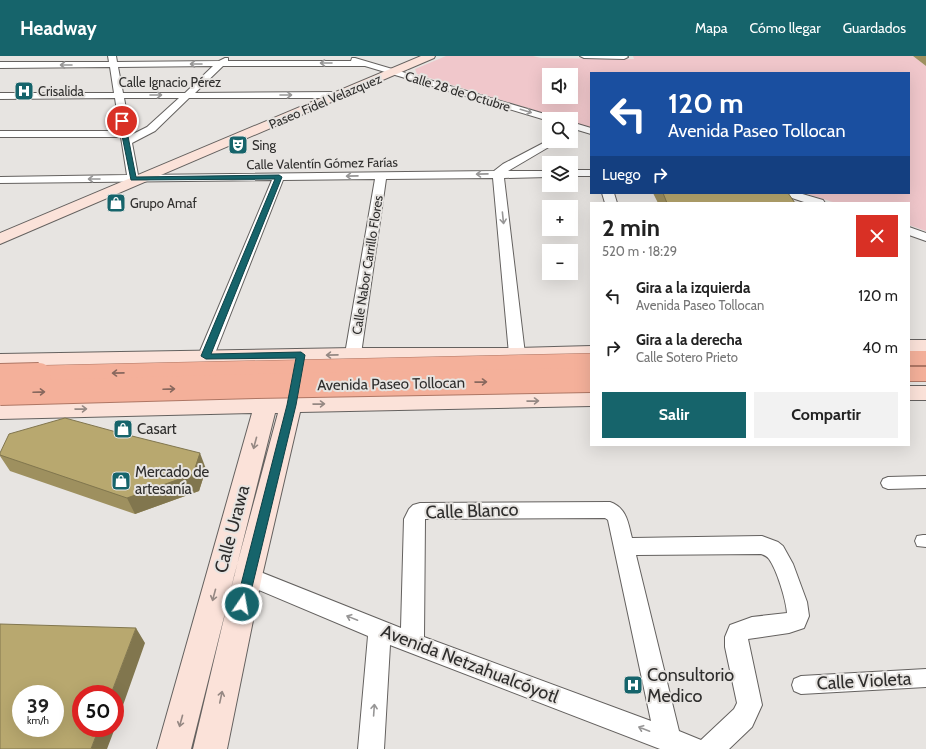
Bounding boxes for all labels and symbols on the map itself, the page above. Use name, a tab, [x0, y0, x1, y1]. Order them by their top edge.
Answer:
one-way arrow	[320, 59, 333, 67]
one-way arrow	[190, 60, 203, 68]
one-way arrow	[60, 61, 73, 69]
street label: Calle 28 de Octubre	[403, 67, 513, 115]
street label: Paseo Fidel Velazquez	[266, 70, 384, 132]
street label: Calle Ignacio Pérez	[119, 74, 221, 90]
hospital icon: Crisalida	[13, 80, 35, 102]
place label: Crisalida	[38, 83, 84, 99]
one-way arrow	[149, 91, 162, 99]
one-way arrow	[279, 91, 292, 99]
pin	[105, 104, 139, 138]
one-way arrow	[519, 108, 532, 115]
theatre icon: Sing	[227, 134, 249, 156]
place label: Sing	[252, 137, 277, 153]
street label: Calle Valentín Gómez Farías	[246, 154, 398, 172]
one-way arrow	[476, 171, 489, 178]
one-way arrow	[346, 172, 359, 180]
one-way arrow	[88, 175, 101, 183]
shop icon: Grupo Amaf	[105, 192, 127, 214]
street label: Calle Nabor Carrillo Flores	[348, 194, 386, 336]
place label: Grupo Amaf	[130, 195, 197, 211]
one-way arrow	[499, 211, 506, 224]
one-way arrow	[326, 351, 339, 358]
one-way arrow	[112, 369, 125, 377]
street label: Avenida Paseo Tollocan	[317, 374, 465, 394]
one-way arrow	[474, 378, 487, 386]
one-way arrow	[162, 385, 175, 392]
one-way arrow	[32, 389, 45, 396]
one-way arrow	[526, 397, 539, 404]
one-way arrow	[312, 400, 325, 408]
one-way arrow	[74, 405, 87, 413]
shop icon: Casart	[112, 418, 134, 440]
place label: Casart	[137, 420, 177, 438]
one-way arrow	[251, 436, 258, 449]
place label: Mercado de artesanía	[135, 463, 210, 498]
shop icon: Mercado de artesanía	[110, 470, 132, 492]
street label: Calle Urawa	[210, 482, 254, 575]
street label: Calle Blanco	[425, 498, 519, 524]
position arrow	[221, 583, 263, 625]
one-way arrow	[209, 588, 217, 601]
one-way arrow	[347, 614, 359, 622]
street label: Avenida Netzahualcóyotl	[378, 620, 563, 708]
place label: Consultorio Medico	[647, 664, 734, 707]
street label: Calle Violeta	[816, 668, 912, 694]
hospital icon: Consultorio Medico	[622, 674, 644, 696]
speed limit sign: 50	[72, 685, 124, 737]
one-way arrow	[218, 691, 226, 704]
one-way arrow	[371, 704, 378, 717]
one-way arrow	[177, 714, 184, 727]
one-way arrow	[638, 725, 650, 733]

